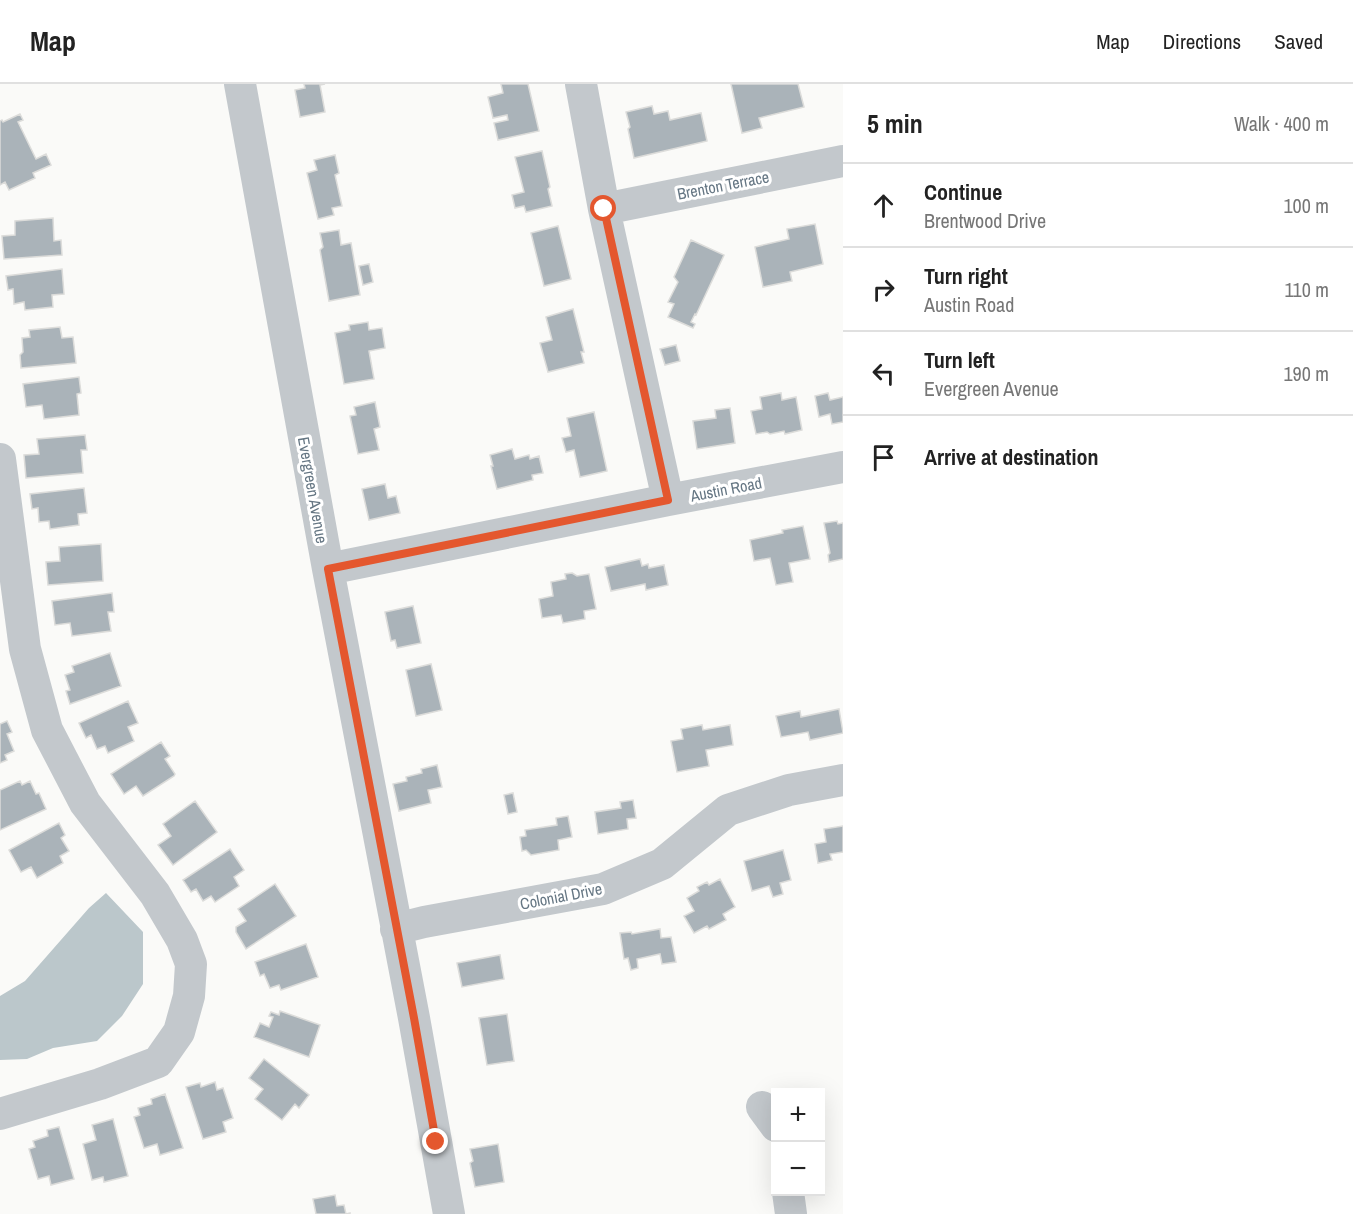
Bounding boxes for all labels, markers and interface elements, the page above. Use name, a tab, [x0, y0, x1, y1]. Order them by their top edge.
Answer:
text: Map	[30, 22, 76, 60]
text: Map	[1096, 27, 1130, 56]
text: Directions	[1163, 27, 1241, 56]
text: Saved	[1274, 27, 1323, 56]
text: 5 min	[867, 106, 923, 141]
text: Walk · 400 m	[1234, 110, 1329, 137]
street label: Brenton Terrace	[675, 165, 771, 205]
text: Continue	[924, 177, 1002, 207]
icon: ahead	[867, 189, 900, 222]
text: 100 m	[1283, 192, 1329, 219]
route start	[590, 195, 616, 221]
text: Brentwood Drive	[924, 207, 1046, 234]
text: Turn right	[924, 261, 1008, 291]
icon: right	[867, 273, 900, 306]
text: 110 m	[1285, 276, 1329, 303]
text: Austin Road	[924, 291, 1014, 318]
text: Turn left	[924, 345, 995, 375]
icon: left	[867, 357, 900, 390]
text: 190 m	[1283, 360, 1329, 387]
text: Evergreen Avenue	[924, 375, 1059, 402]
street label: Evergreen Avenue	[293, 435, 333, 545]
icon: arrive	[867, 441, 900, 474]
text: Arrive at destination	[924, 442, 1098, 472]
street label: Austin Road	[687, 471, 764, 507]
street label: Colonial Drive	[518, 877, 604, 915]
map controls	[771, 1088, 825, 1196]
button: +	[771, 1088, 825, 1142]
route end	[422, 1128, 448, 1154]
button: −	[771, 1142, 825, 1196]

